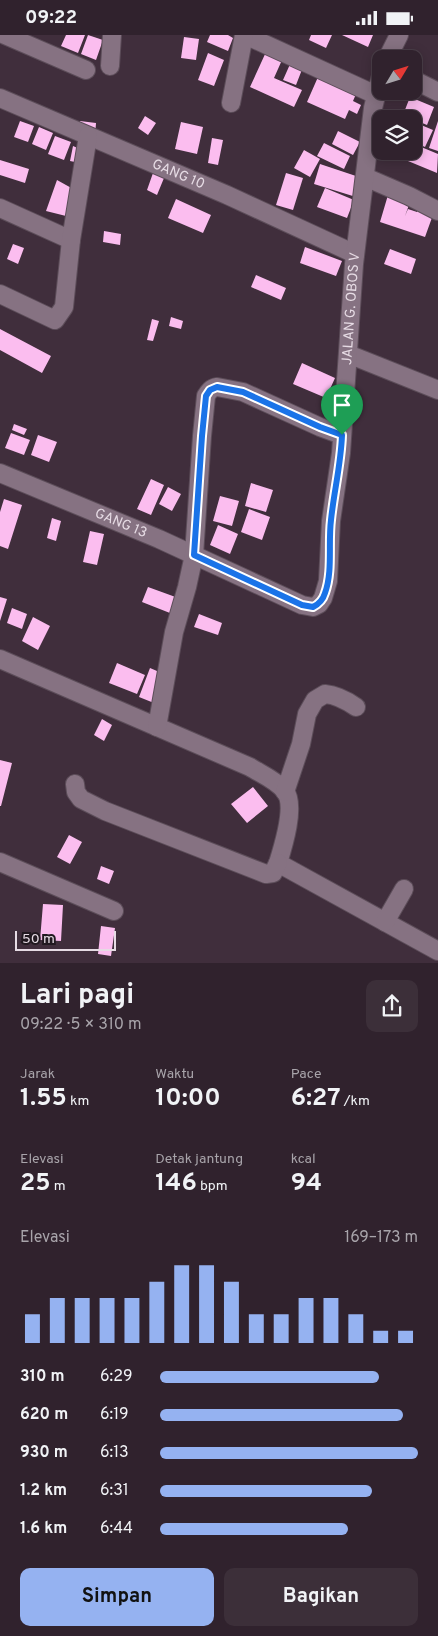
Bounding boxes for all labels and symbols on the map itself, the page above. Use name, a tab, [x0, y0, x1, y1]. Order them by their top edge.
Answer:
north arrow	[372, 50, 422, 100]
street label: GANG 10	[149, 155, 207, 193]
street label: JALAN G. OBOS V	[339, 251, 364, 365]
pin	[321, 384, 363, 435]
street label: GANG 13	[92, 505, 150, 542]
scale bar	[15, 929, 116, 952]

